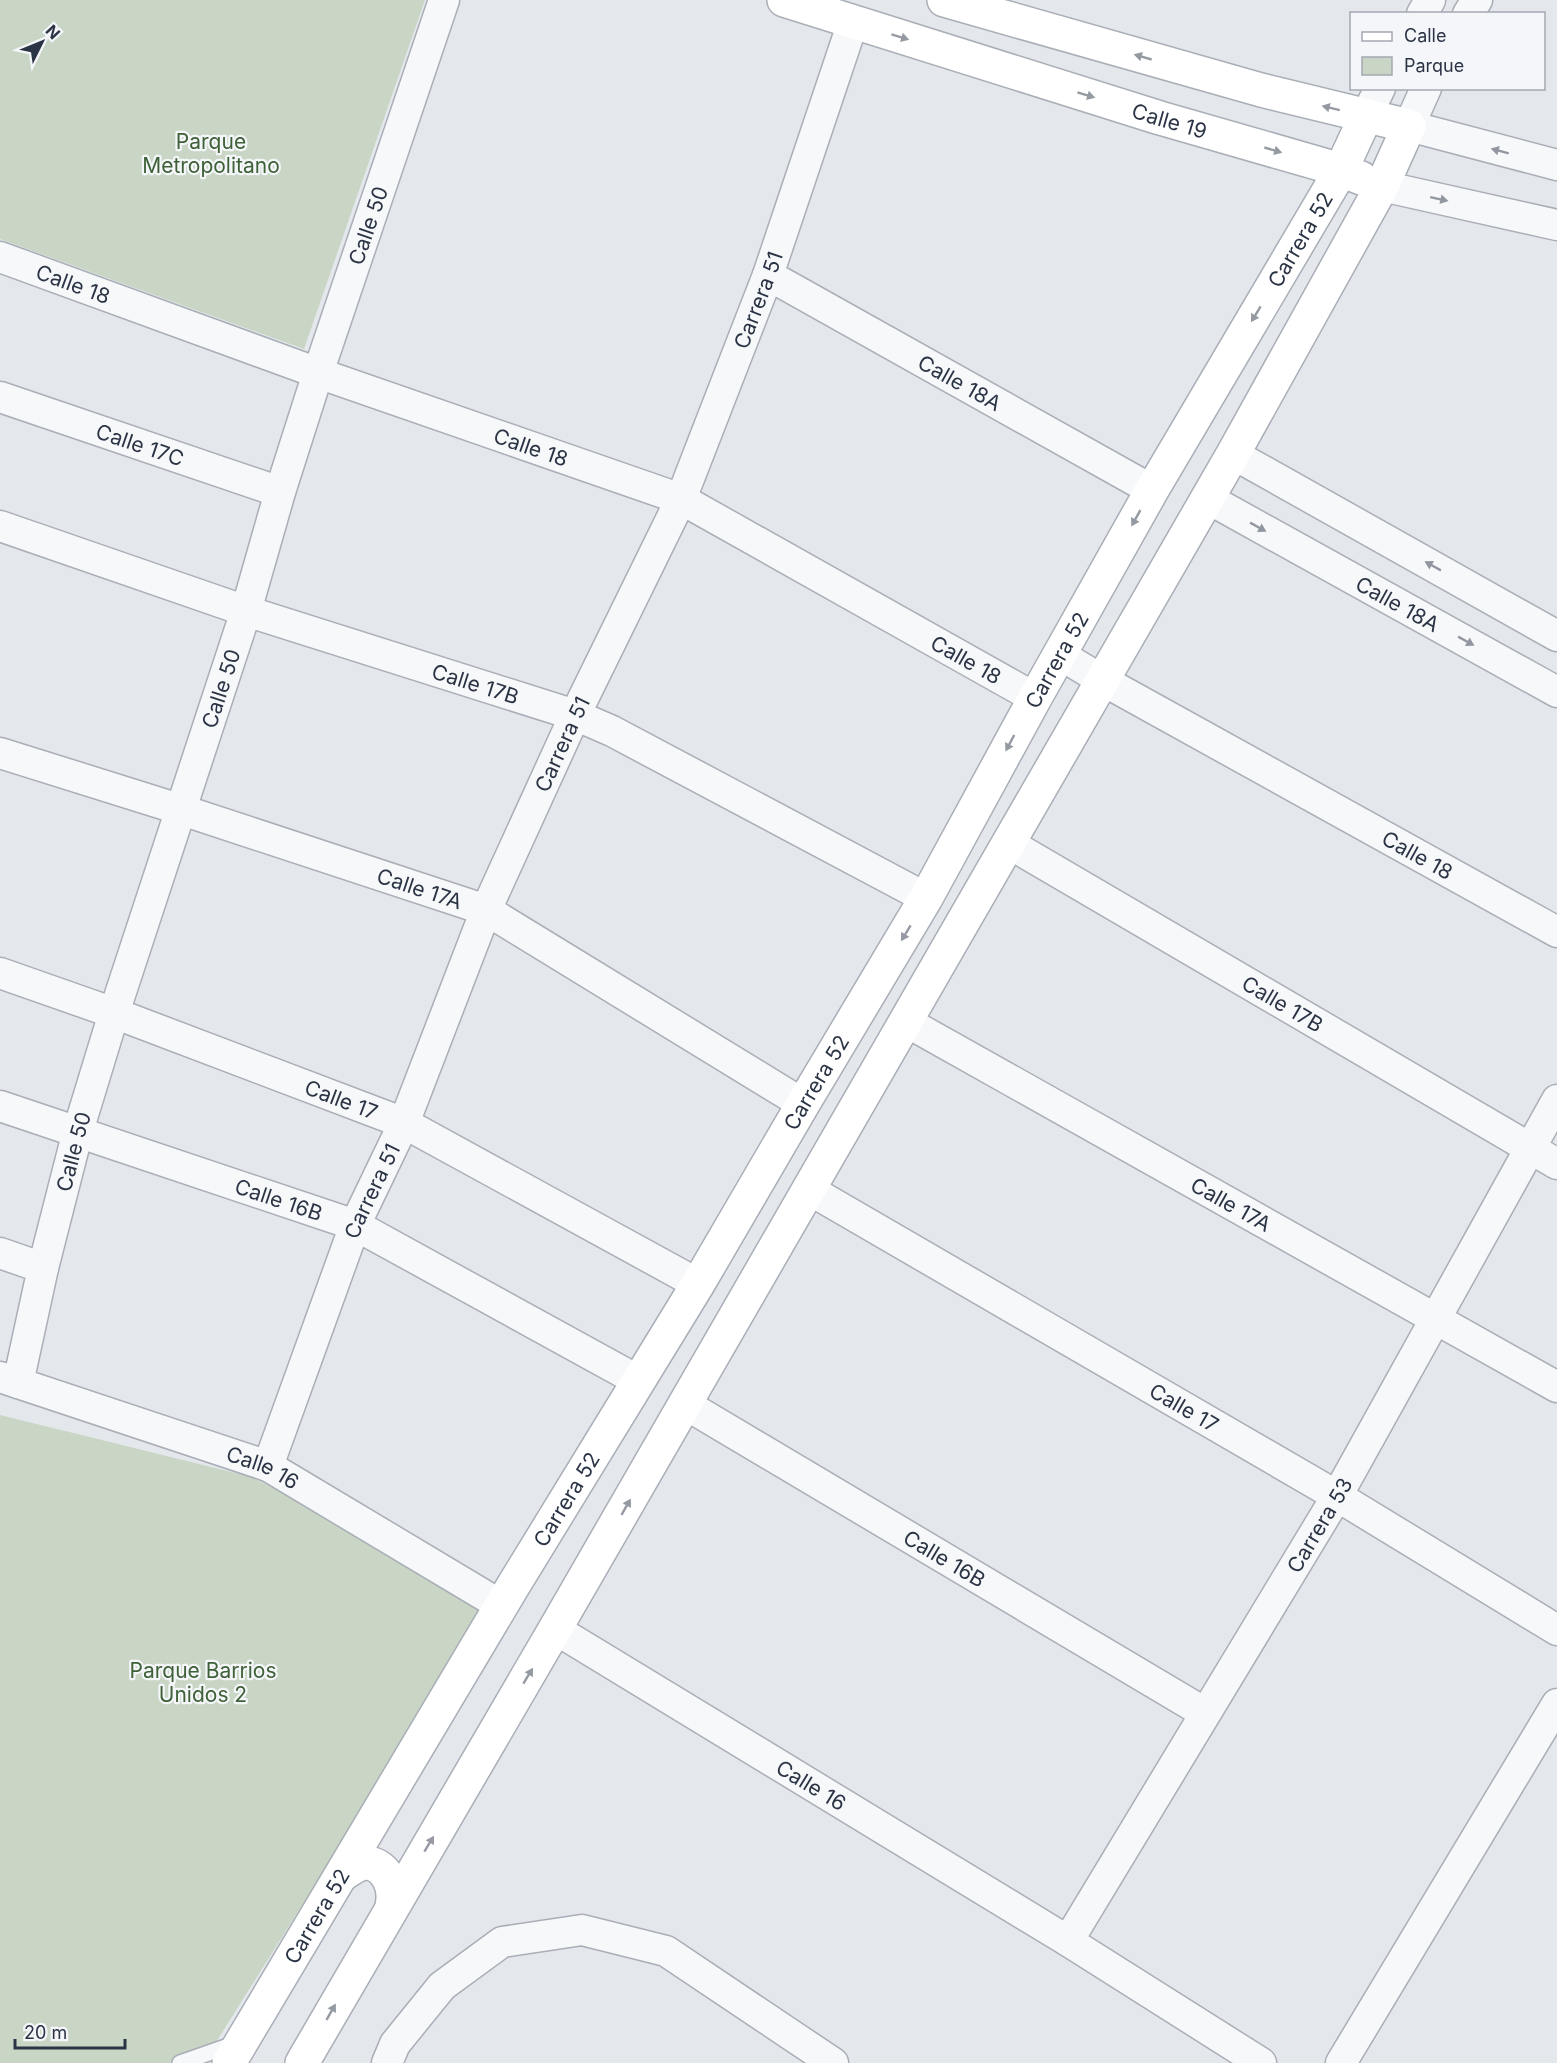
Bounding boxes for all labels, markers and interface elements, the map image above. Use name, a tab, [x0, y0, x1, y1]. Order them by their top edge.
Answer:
north arrow	[12, 12, 72, 72]
legend	[1350, 12, 1545, 90]
text: N	[41, 20, 64, 43]
text: Calle	[1404, 25, 1446, 46]
one-way arrow	[891, 33, 909, 42]
one-way arrow	[1134, 51, 1152, 61]
text: Parque	[1404, 55, 1464, 76]
one-way arrow	[1077, 91, 1095, 100]
street label: Calle 19	[1129, 98, 1210, 143]
one-way arrow	[1322, 102, 1340, 112]
park label: Parque Metropolitano	[142, 129, 280, 178]
one-way arrow	[1491, 145, 1510, 155]
one-way arrow	[1264, 146, 1282, 155]
street label: Calle 50	[343, 183, 393, 268]
street label: Carrera 52	[1262, 187, 1338, 292]
one-way arrow	[1430, 195, 1449, 204]
street label: Carrera 51	[728, 248, 788, 352]
street label: Calle 18	[33, 259, 114, 309]
one-way arrow	[1250, 306, 1261, 322]
street label: Calle 18A	[914, 349, 1006, 416]
street label: Calle 17C	[93, 418, 187, 471]
street label: Calle 18	[491, 423, 572, 471]
one-way arrow	[1130, 510, 1141, 526]
one-way arrow	[1250, 522, 1267, 532]
one-way arrow	[1424, 561, 1441, 571]
street label: Calle 18A	[1352, 571, 1444, 637]
street label: Carrera 52	[1019, 608, 1093, 712]
street label: Calle 18	[927, 630, 1006, 689]
one-way arrow	[1458, 636, 1475, 646]
street label: Calle 50	[196, 646, 245, 731]
street label: Calle 17B	[429, 658, 522, 709]
street label: Carrera 51	[529, 692, 595, 796]
one-way arrow	[1005, 735, 1015, 752]
street label: Calle 18	[1378, 825, 1457, 884]
street label: Calle 17A	[374, 863, 466, 914]
one-way arrow	[900, 925, 911, 941]
street label: Calle 17B	[1238, 970, 1328, 1037]
street label: Carrera 52	[778, 1030, 854, 1134]
street label: Calle 17	[301, 1074, 381, 1124]
street label: Calle 50	[51, 1109, 96, 1194]
street label: Carrera 51	[339, 1140, 405, 1242]
street label: Calle 17A	[1187, 1172, 1276, 1237]
street label: Calle 16B	[232, 1173, 326, 1226]
street label: Calle 17	[1145, 1377, 1223, 1437]
street label: Calle 16	[223, 1441, 304, 1494]
street label: Carrera 52	[528, 1447, 605, 1551]
street label: Carrera 53	[1281, 1473, 1357, 1577]
one-way arrow	[620, 1499, 631, 1515]
street label: Calle 16B	[899, 1524, 990, 1592]
park label: Parque Barrios Unidos 2	[130, 1658, 276, 1707]
one-way arrow	[523, 1667, 533, 1684]
street label: Calle 16	[772, 1754, 851, 1816]
one-way arrow	[424, 1835, 434, 1852]
street label: Carrera 52	[279, 1864, 354, 1968]
one-way arrow	[326, 2003, 336, 2020]
scale bar	[15, 2012, 124, 2050]
text: 20 m	[24, 2022, 67, 2043]

